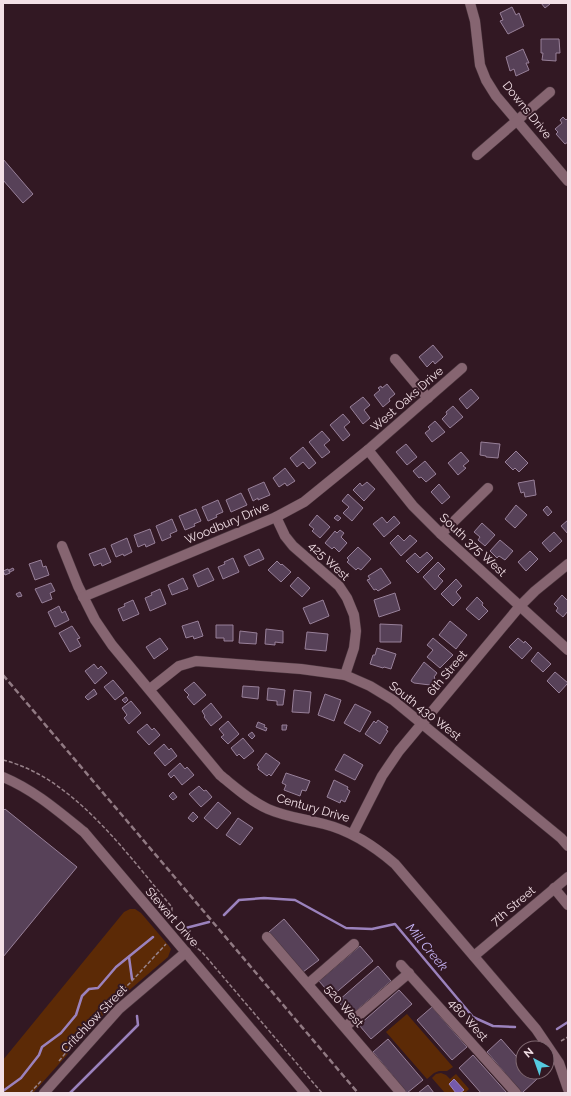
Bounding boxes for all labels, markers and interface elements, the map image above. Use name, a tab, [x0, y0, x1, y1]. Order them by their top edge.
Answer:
street label: Downs Drive	[500, 78, 554, 142]
street label: West Oaks Drive	[368, 364, 446, 434]
street label: Woodbury Drive	[183, 499, 271, 547]
street label: South 375 West	[437, 511, 509, 579]
street label: 425 West	[306, 539, 352, 583]
street label: 6th Street	[424, 648, 470, 698]
street label: South 430 West	[386, 679, 464, 743]
street label: Century Drive	[275, 791, 351, 825]
street label: 7th Street	[488, 883, 538, 929]
street label: Stewart Drive	[142, 884, 202, 950]
water label: Mill Creek	[403, 920, 451, 974]
street label: Critchlow Street	[58, 982, 130, 1056]
street label: 520 West	[322, 982, 366, 1030]
street label: 480 West	[445, 996, 491, 1044]
north arrow	[515, 1040, 555, 1080]
text: N	[521, 1045, 536, 1060]

